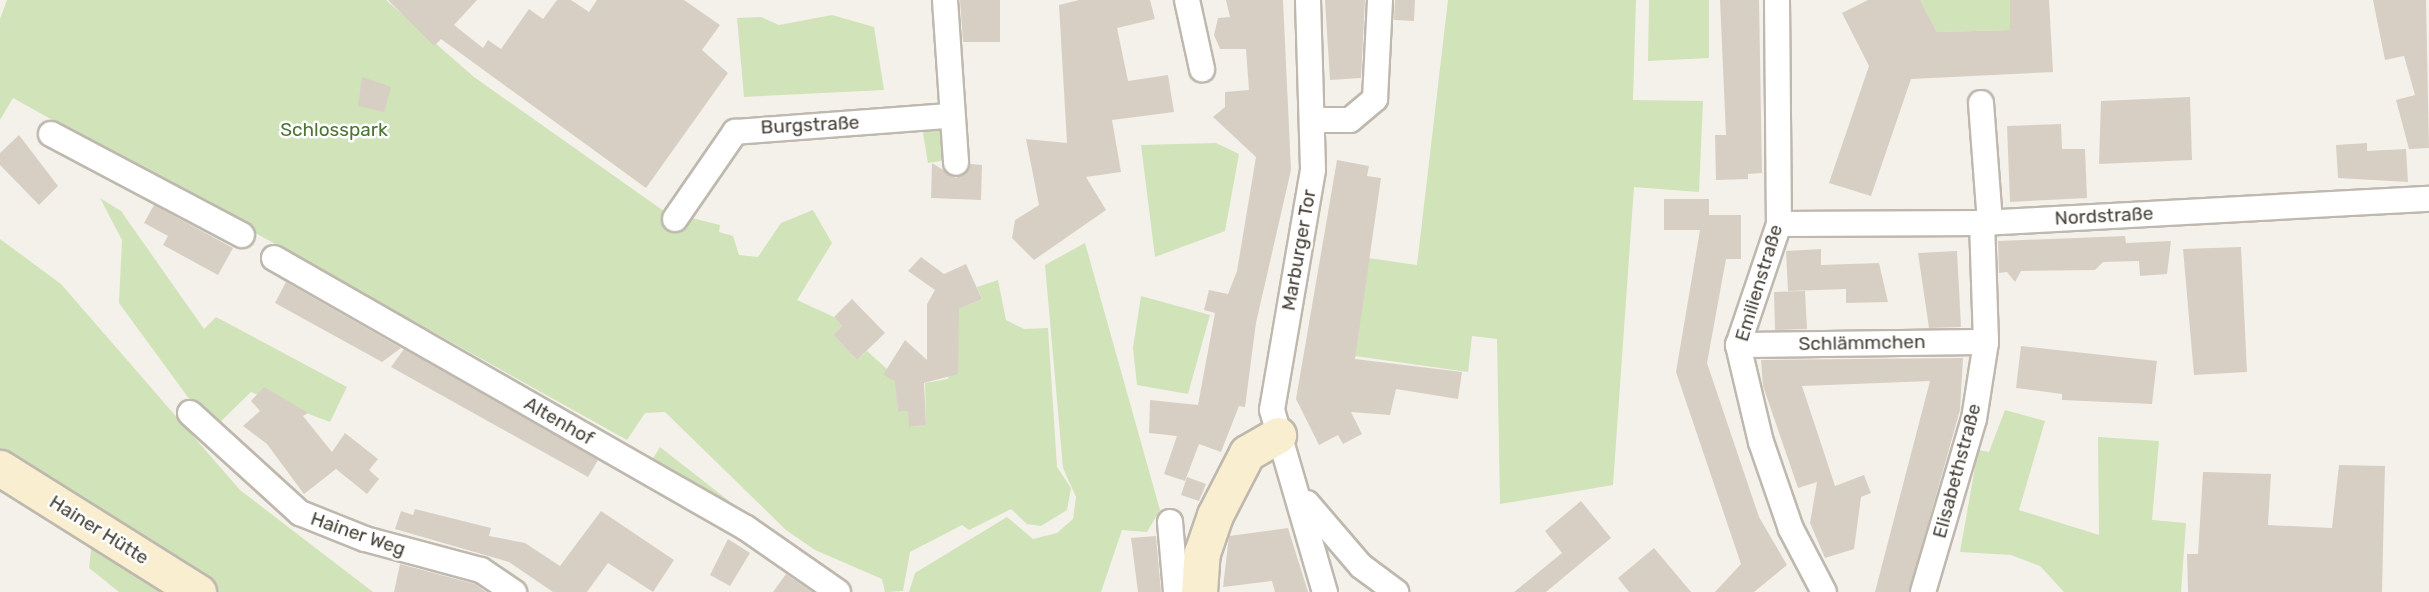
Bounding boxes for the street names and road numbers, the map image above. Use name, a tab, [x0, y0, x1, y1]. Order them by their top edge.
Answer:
street label: Burgstraße	[760, 111, 860, 139]
street label: Marburger Tor	[1277, 187, 1321, 313]
street label: Nordstraße	[2054, 202, 2154, 230]
street label: Emilienstraße	[1730, 222, 1788, 344]
street label: Schlämmchen	[1798, 330, 1926, 356]
street label: Altenhof	[520, 392, 598, 450]
street label: Elisabethstraße	[1928, 401, 1986, 541]
street label: Hainer Hütte	[45, 490, 153, 570]
street label: Hainer Weg	[307, 507, 409, 561]

